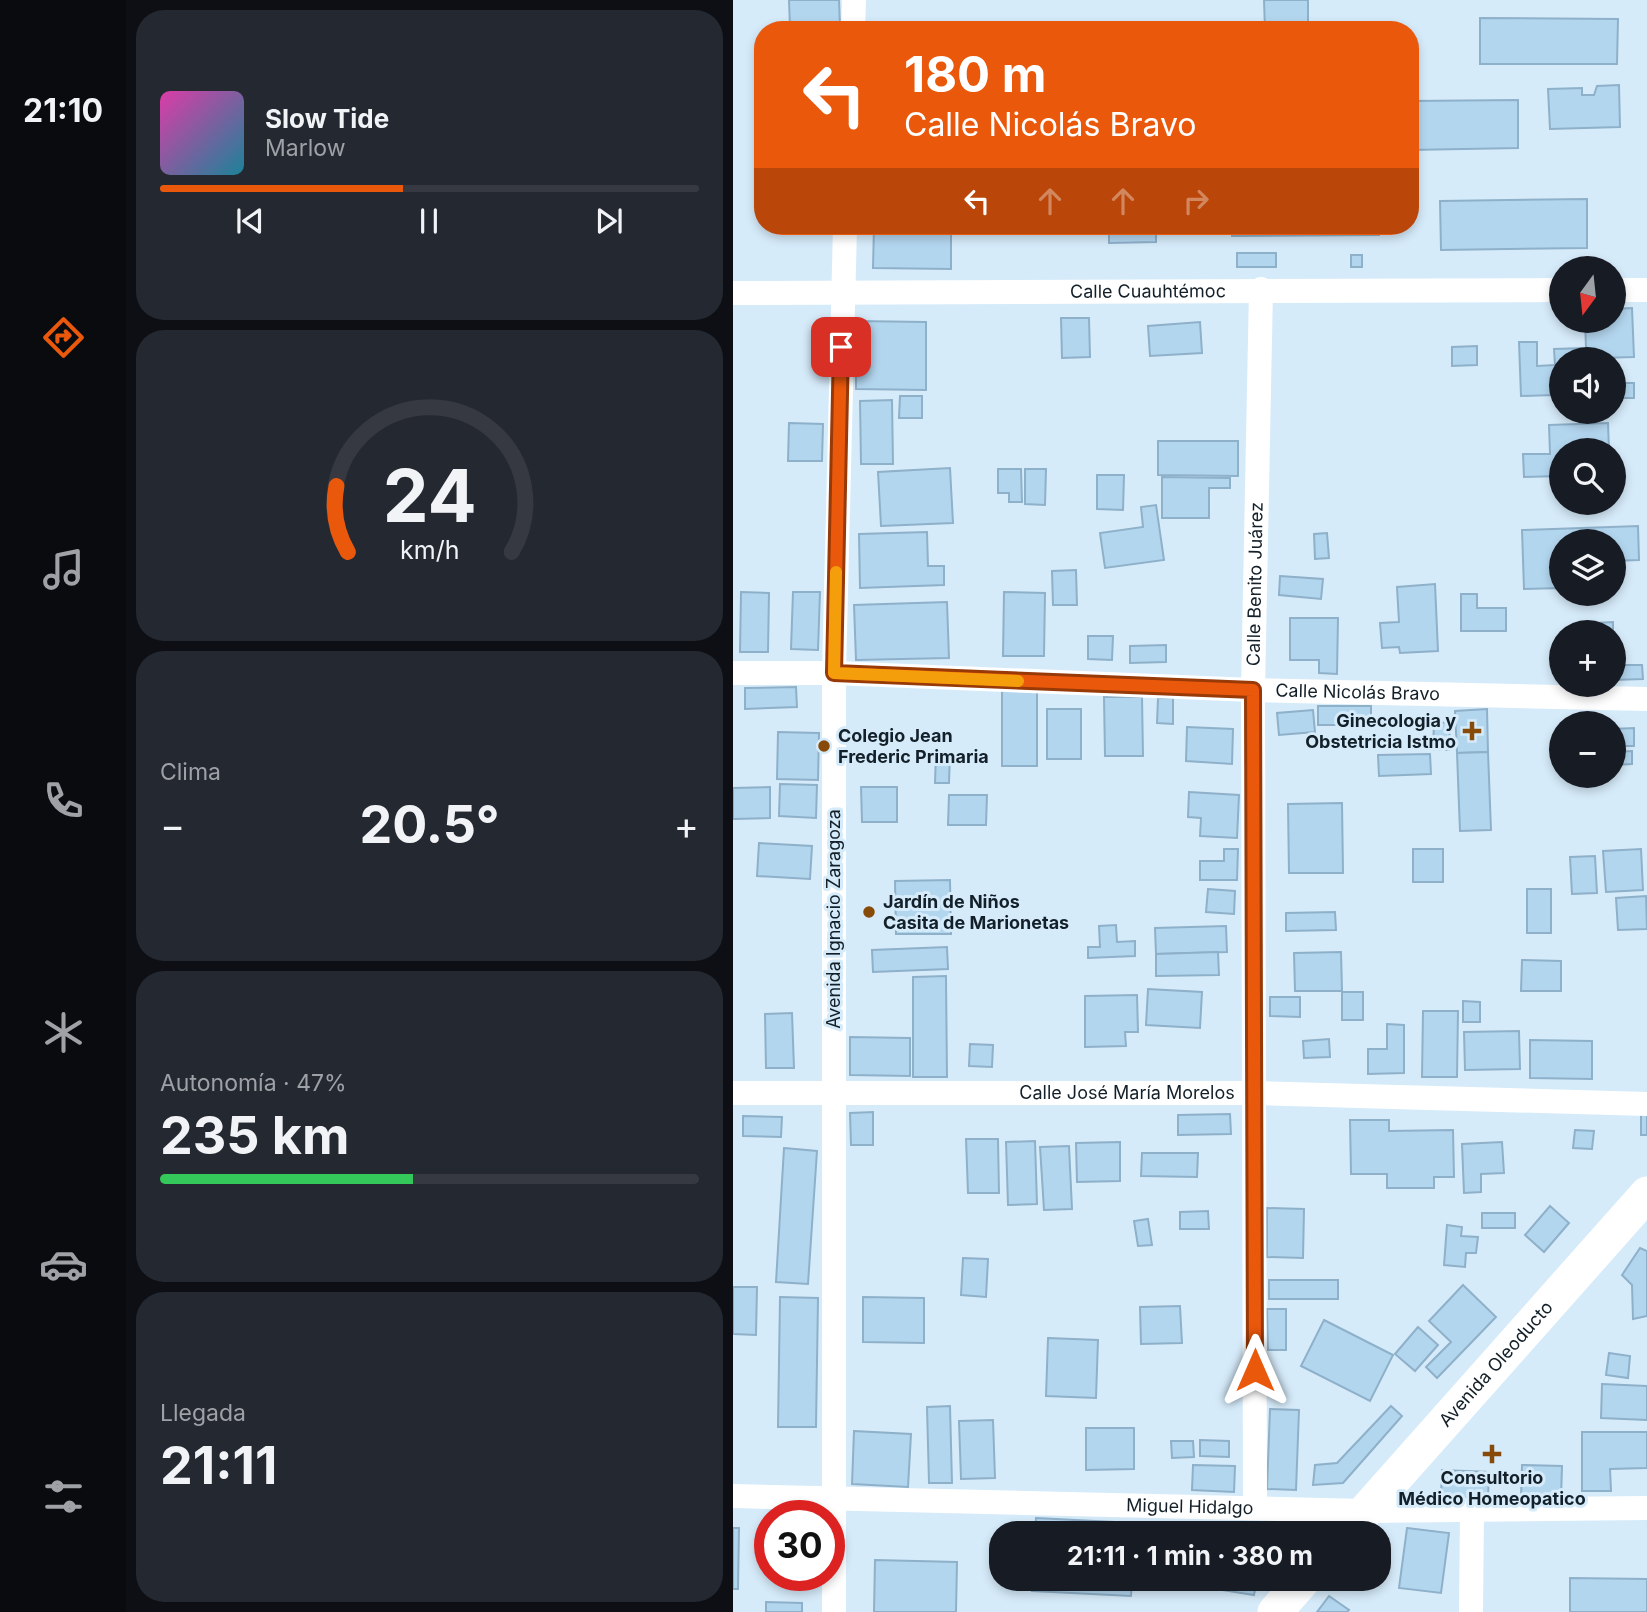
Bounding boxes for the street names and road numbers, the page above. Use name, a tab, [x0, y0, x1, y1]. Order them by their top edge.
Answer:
street label: Calle Cuauhtémoc	[1070, 280, 1226, 302]
street label: Calle Benito Juárez	[1242, 502, 1267, 666]
street label: Calle Nicolás Bravo	[1275, 680, 1440, 704]
street label: Avenida Ignacio Zaragoza	[823, 809, 844, 1029]
street label: Calle José María Morelos	[1019, 1082, 1235, 1103]
street label: Avenida Oleoducto	[1435, 1297, 1557, 1431]
street label: Miguel Hidalgo	[1126, 1494, 1254, 1518]

